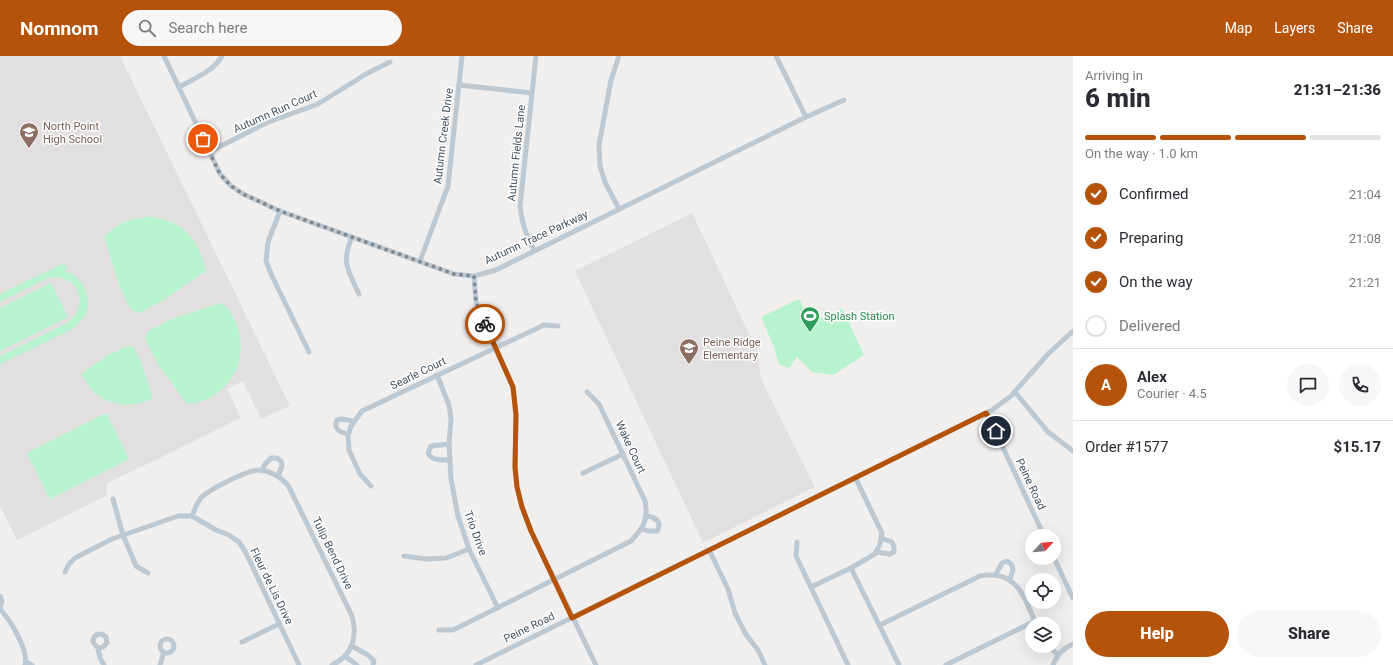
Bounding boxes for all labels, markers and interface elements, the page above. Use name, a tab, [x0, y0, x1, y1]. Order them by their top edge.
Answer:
search box	[122, 10, 402, 46]
text: Nomnom	[20, 17, 98, 40]
icon: search	[136, 17, 158, 39]
text: Search here	[168, 19, 247, 37]
text: Map	[1225, 20, 1252, 36]
text: Layers	[1274, 20, 1315, 36]
text: Share	[1337, 20, 1373, 36]
text: Arriving in	[1085, 68, 1143, 83]
text: 21:31–21:36	[1294, 81, 1381, 99]
text: 6 min	[1085, 83, 1151, 113]
street label: Autumn Run Court	[231, 87, 319, 136]
street label: Autumn Creek Drive	[431, 87, 456, 185]
street label: Autumn Fields Lane	[505, 104, 528, 202]
place label: North Point High School	[43, 120, 102, 146]
school or university icon: North Point High School	[18, 121, 40, 149]
pin	[186, 122, 220, 156]
icon: bag	[192, 128, 214, 150]
text: On the way · 1.0 km	[1085, 146, 1198, 161]
icon: check	[1085, 183, 1107, 205]
text: Confirmed	[1119, 185, 1189, 203]
text: 21:04	[1349, 187, 1381, 202]
street label: Autumn Trace Parkway	[482, 207, 591, 267]
icon: check	[1085, 227, 1107, 249]
text: Preparing	[1119, 229, 1183, 247]
text: 21:08	[1349, 231, 1381, 246]
icon: check	[1085, 271, 1107, 293]
text: On the way	[1119, 273, 1193, 291]
text: 21:21	[1349, 275, 1381, 290]
courier	[465, 304, 505, 344]
sports icon: Splash Station	[799, 305, 821, 333]
place label: Splash Station	[824, 310, 895, 323]
icon: bike	[474, 313, 496, 335]
text: Delivered	[1119, 317, 1181, 335]
place label: Peine Ridge Elementary	[703, 336, 761, 362]
school or university icon: Peine Ridge Elementary	[678, 337, 700, 365]
street label: Searle Court	[388, 354, 449, 393]
button: chat	[1287, 364, 1329, 406]
button: phone	[1339, 364, 1381, 406]
text: Alex	[1137, 368, 1167, 386]
text: A	[1101, 376, 1111, 394]
text: Courier · 4.5	[1137, 386, 1207, 401]
pin	[979, 414, 1013, 448]
street label: Wake Court	[613, 419, 649, 476]
icon: home	[985, 420, 1007, 442]
text: Order #1577	[1085, 438, 1168, 456]
text: $15.17	[1334, 438, 1381, 456]
street label: Peine Road	[1013, 456, 1048, 512]
street label: Trio Drive	[462, 509, 490, 557]
street label: Tulip Bend Drive	[309, 515, 356, 592]
north arrow	[1025, 529, 1061, 565]
map controls	[1025, 529, 1061, 653]
street label: Fleur de Lis Drive	[247, 546, 296, 627]
button: locate	[1025, 573, 1061, 609]
street label: Peine Road	[502, 609, 557, 645]
button: Help	[1085, 611, 1229, 657]
button: Share	[1237, 611, 1381, 657]
button: layers	[1025, 617, 1061, 653]

